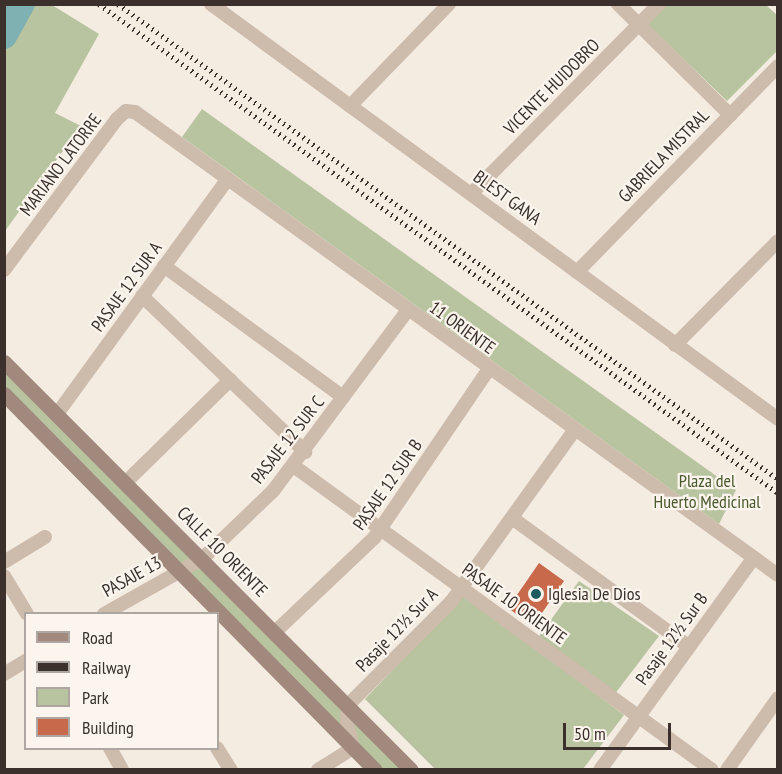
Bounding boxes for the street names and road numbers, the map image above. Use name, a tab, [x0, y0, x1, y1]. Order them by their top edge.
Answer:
street label: VICENTE HUIDOBRO	[500, 35, 604, 139]
street label: GABRIELA MISTRAL	[614, 105, 714, 207]
street label: MARIANO LATORRE	[16, 110, 106, 220]
street label: BLEST GANA	[469, 166, 545, 230]
street label: PASAJE 12 SUR A	[87, 238, 167, 336]
street label: 11 ORIENTE	[425, 297, 499, 359]
street label: PASAJE 12 SUR C	[247, 392, 329, 488]
street label: PASAJE 12 SUR B	[349, 435, 427, 535]
street label: CALLE 10 ORIENTE	[172, 502, 272, 602]
street label: PASAJE 13	[99, 552, 165, 602]
street label: PASAJE 10 ORIENTE	[458, 559, 570, 649]
street label: Pasaje 12½ Sur A	[351, 583, 443, 677]
street label: Pasaje 12½ Sur B	[631, 589, 713, 689]

